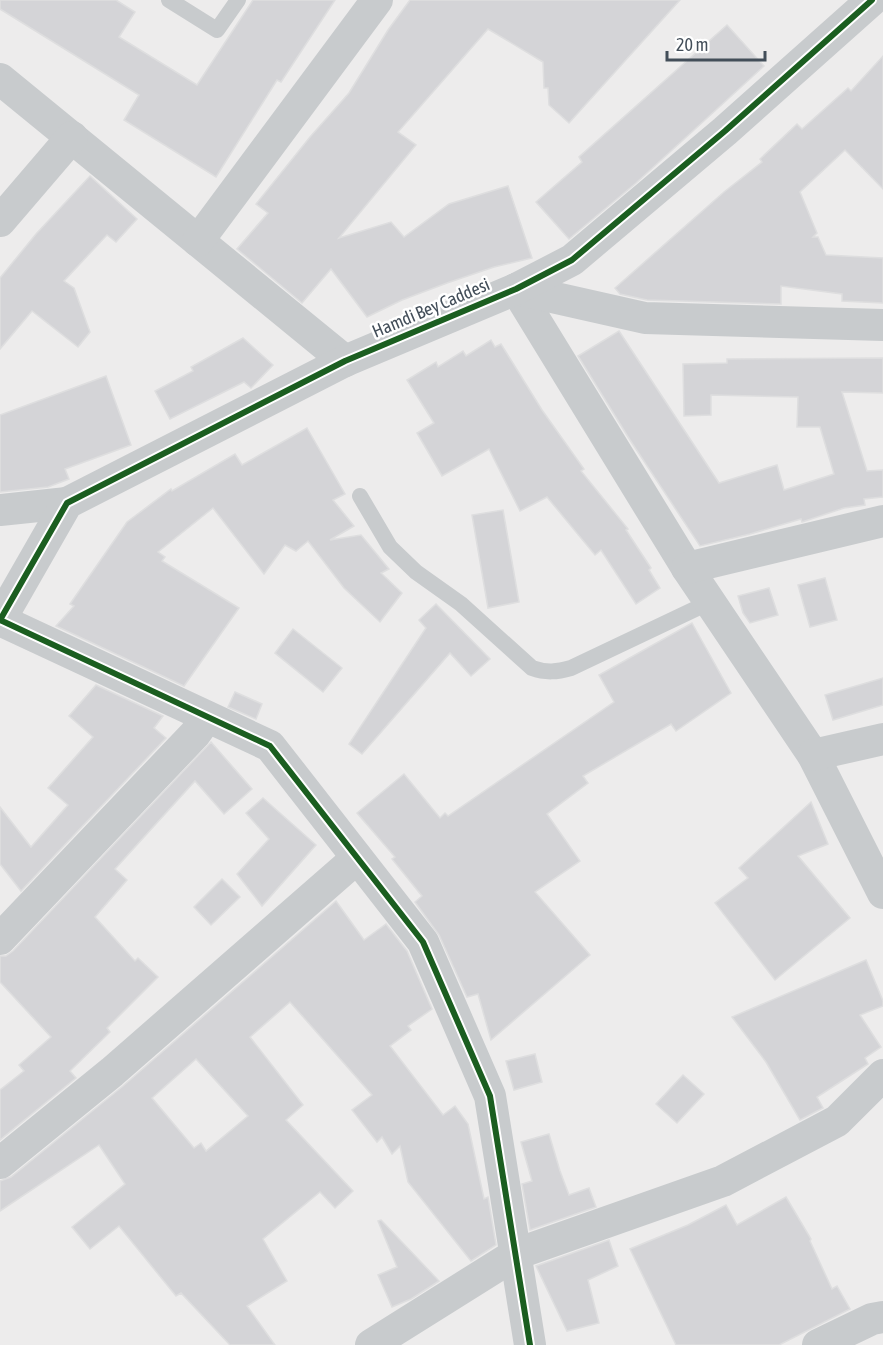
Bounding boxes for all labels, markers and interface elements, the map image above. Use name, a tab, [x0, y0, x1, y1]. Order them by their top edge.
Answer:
scale bar	[667, 24, 764, 62]
text: 20 m	[676, 34, 708, 55]
street label: Hamdi Bey Caddesi	[369, 273, 493, 342]

